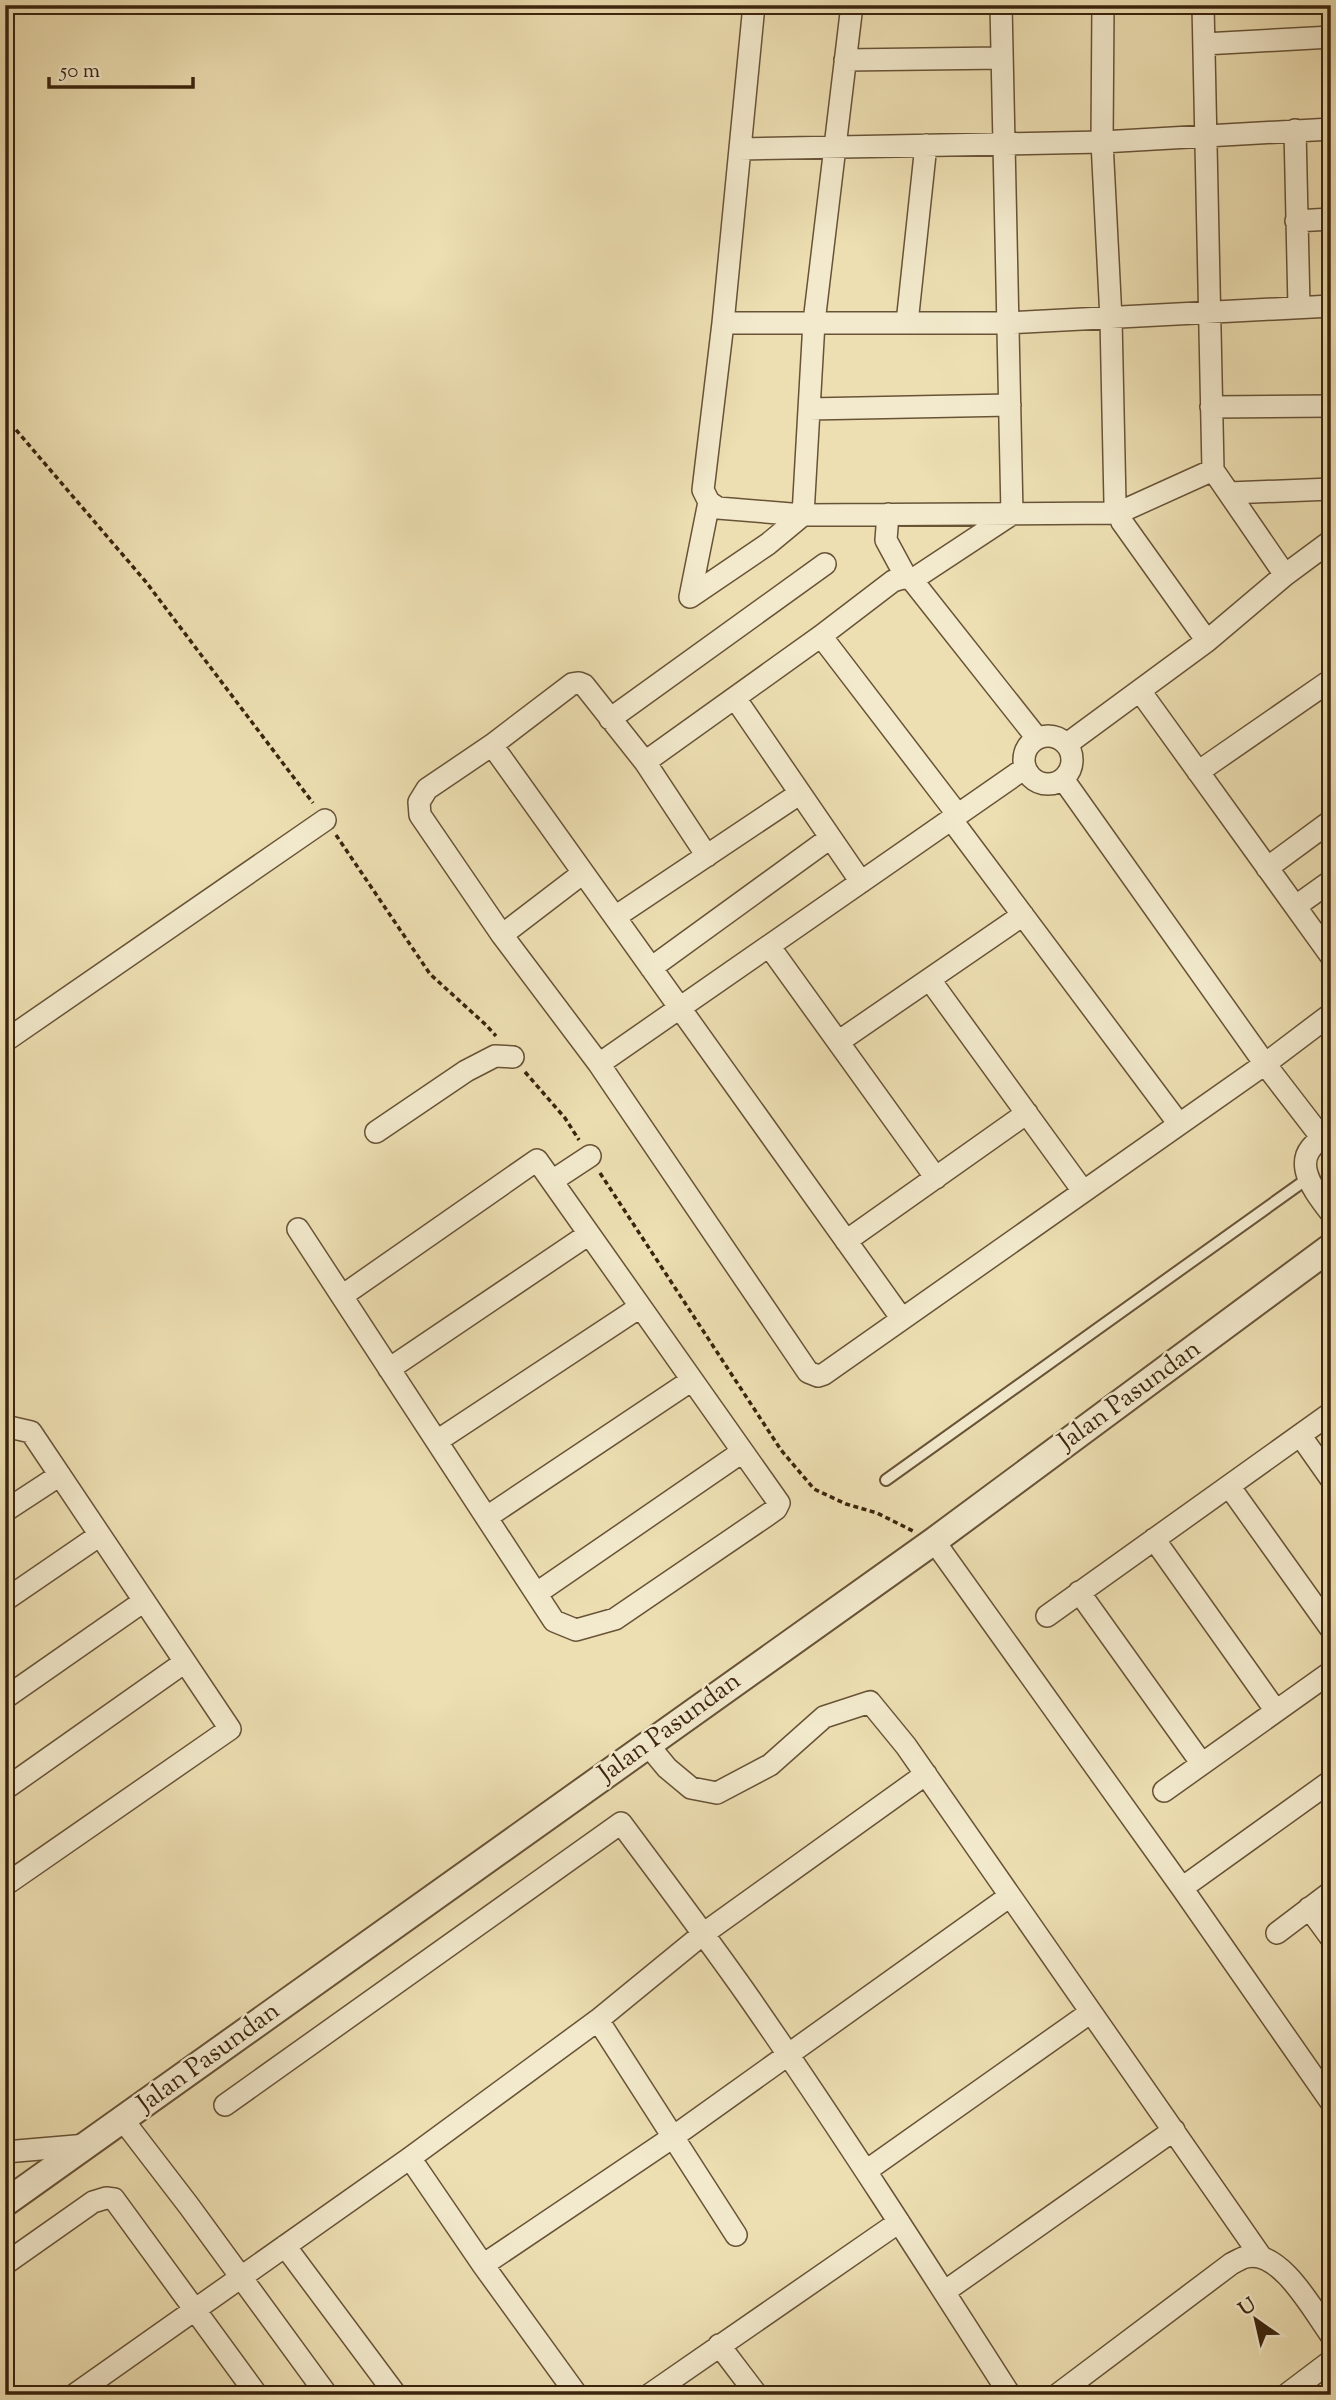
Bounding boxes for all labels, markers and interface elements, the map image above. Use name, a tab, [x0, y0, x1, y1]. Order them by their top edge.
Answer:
scale bar	[49, 46, 192, 90]
text: 50 m	[59, 57, 100, 87]
street label: Jalan Pasundan	[1049, 1332, 1209, 1462]
street label: Jalan Pasundan	[589, 1664, 749, 1794]
street label: Jalan Pasundan	[128, 1994, 288, 2124]
north arrow	[1220, 2284, 1290, 2354]
text: U	[1234, 2292, 1262, 2324]

